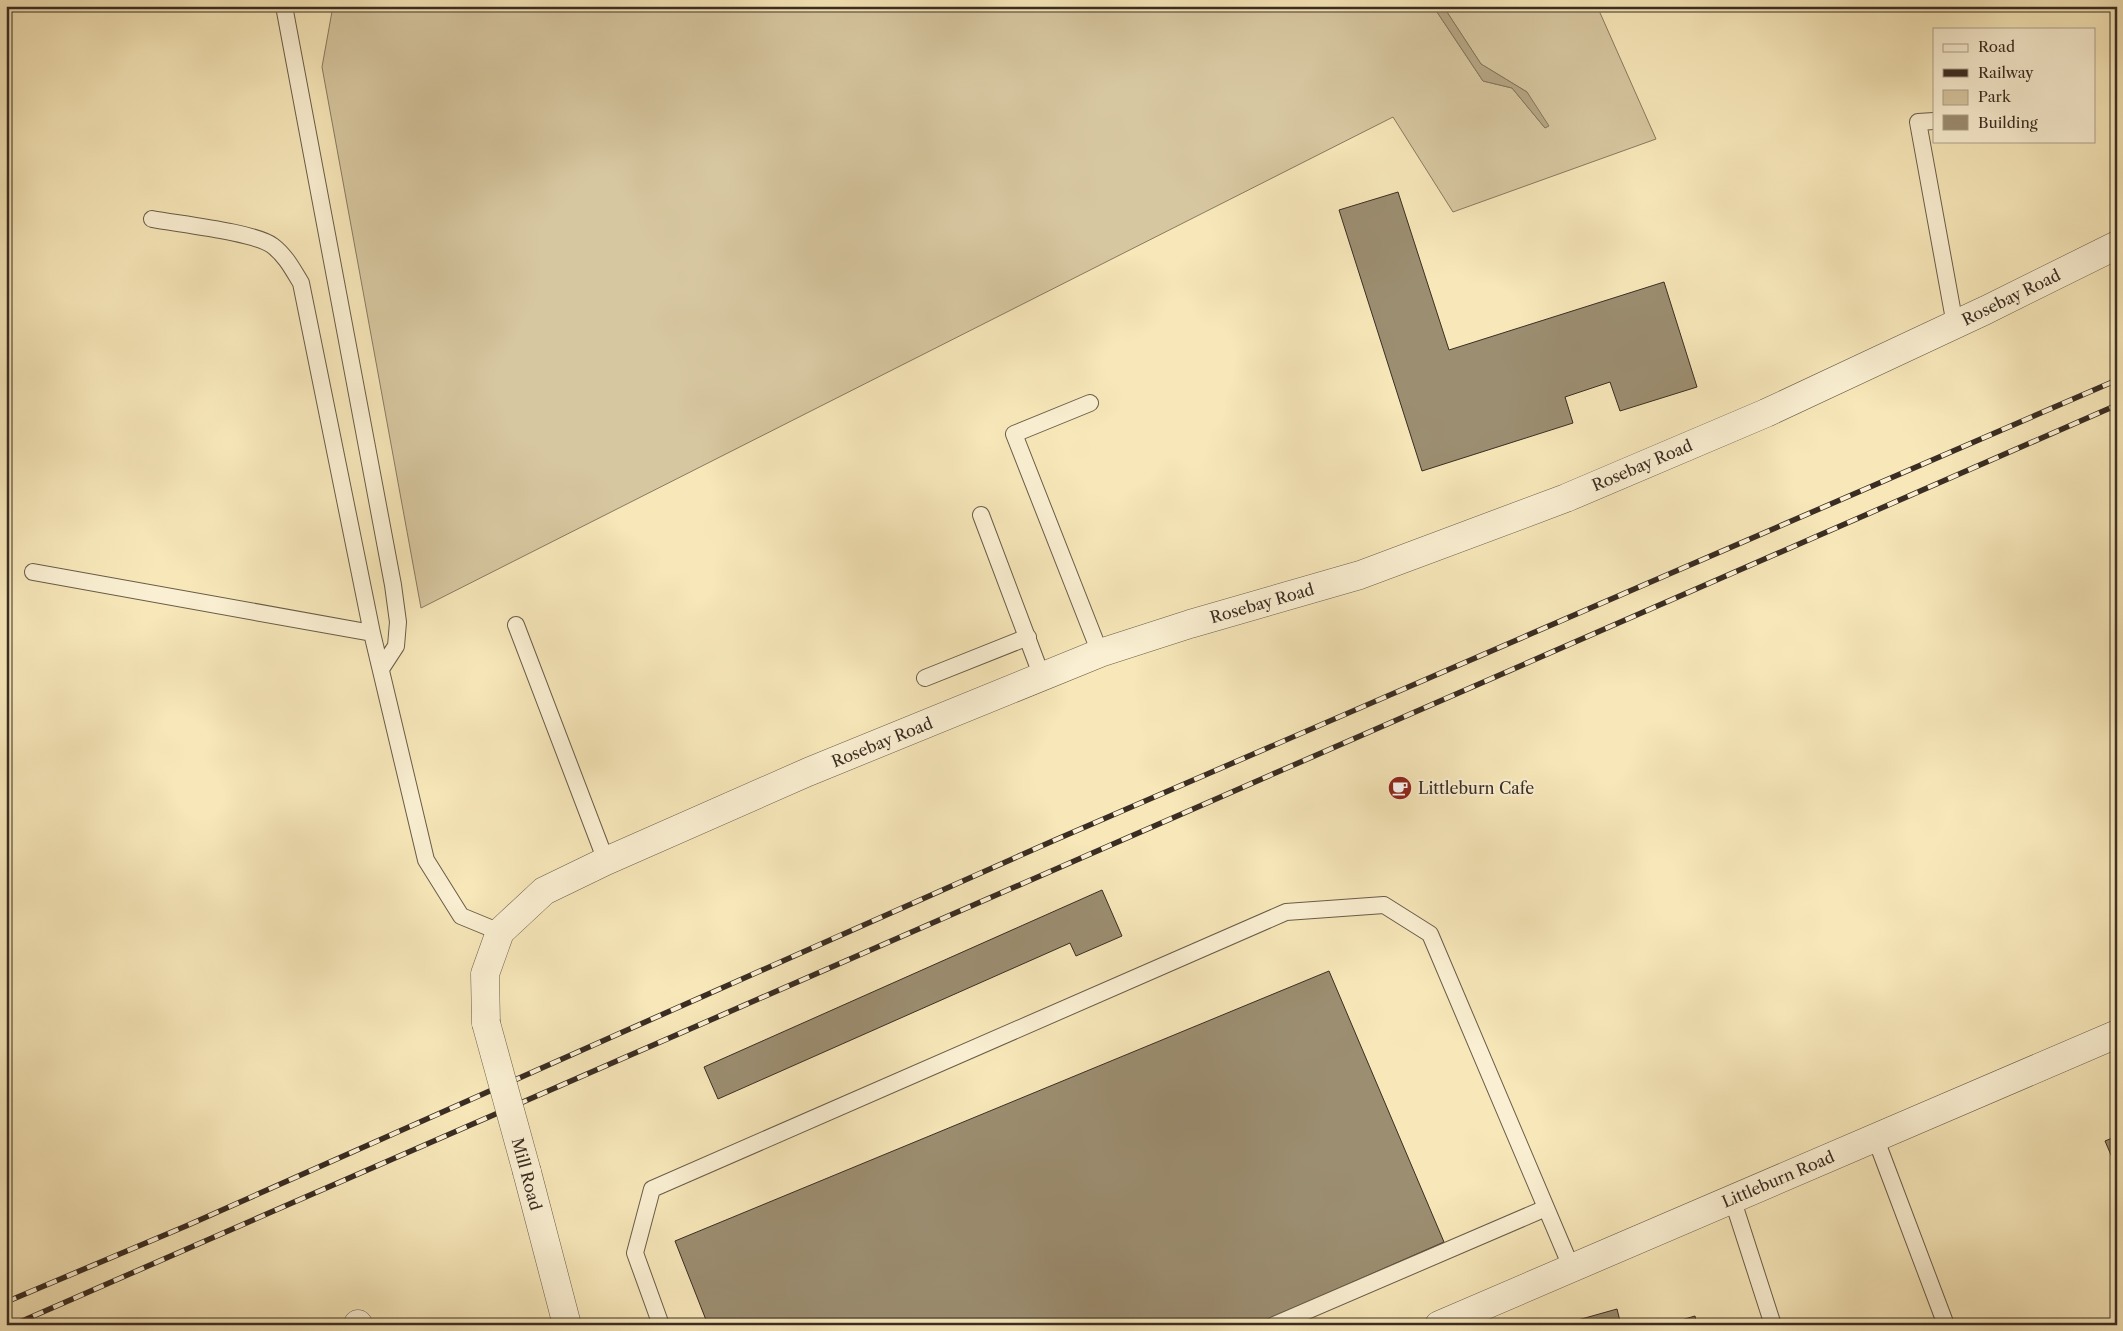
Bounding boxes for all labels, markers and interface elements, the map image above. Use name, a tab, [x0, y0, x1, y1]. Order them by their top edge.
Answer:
legend	[1933, 28, 2096, 142]
text: Road	[1978, 37, 2015, 56]
text: Railway	[1978, 63, 2034, 82]
text: Park	[1978, 87, 2012, 106]
text: Building	[1978, 113, 2038, 132]
street label: Rosebay Road	[1958, 264, 2064, 329]
street label: Rosebay Road	[1589, 435, 1695, 495]
street label: Rosebay Road	[1208, 579, 1317, 627]
street label: Rosebay Road	[829, 713, 936, 771]
cafe icon: Littleburn Cafe	[1387, 775, 1413, 801]
place label: Littleburn Cafe	[1418, 778, 1534, 798]
street label: Mill Road	[508, 1135, 546, 1213]
street label: Littleburn Road	[1719, 1146, 1838, 1212]

